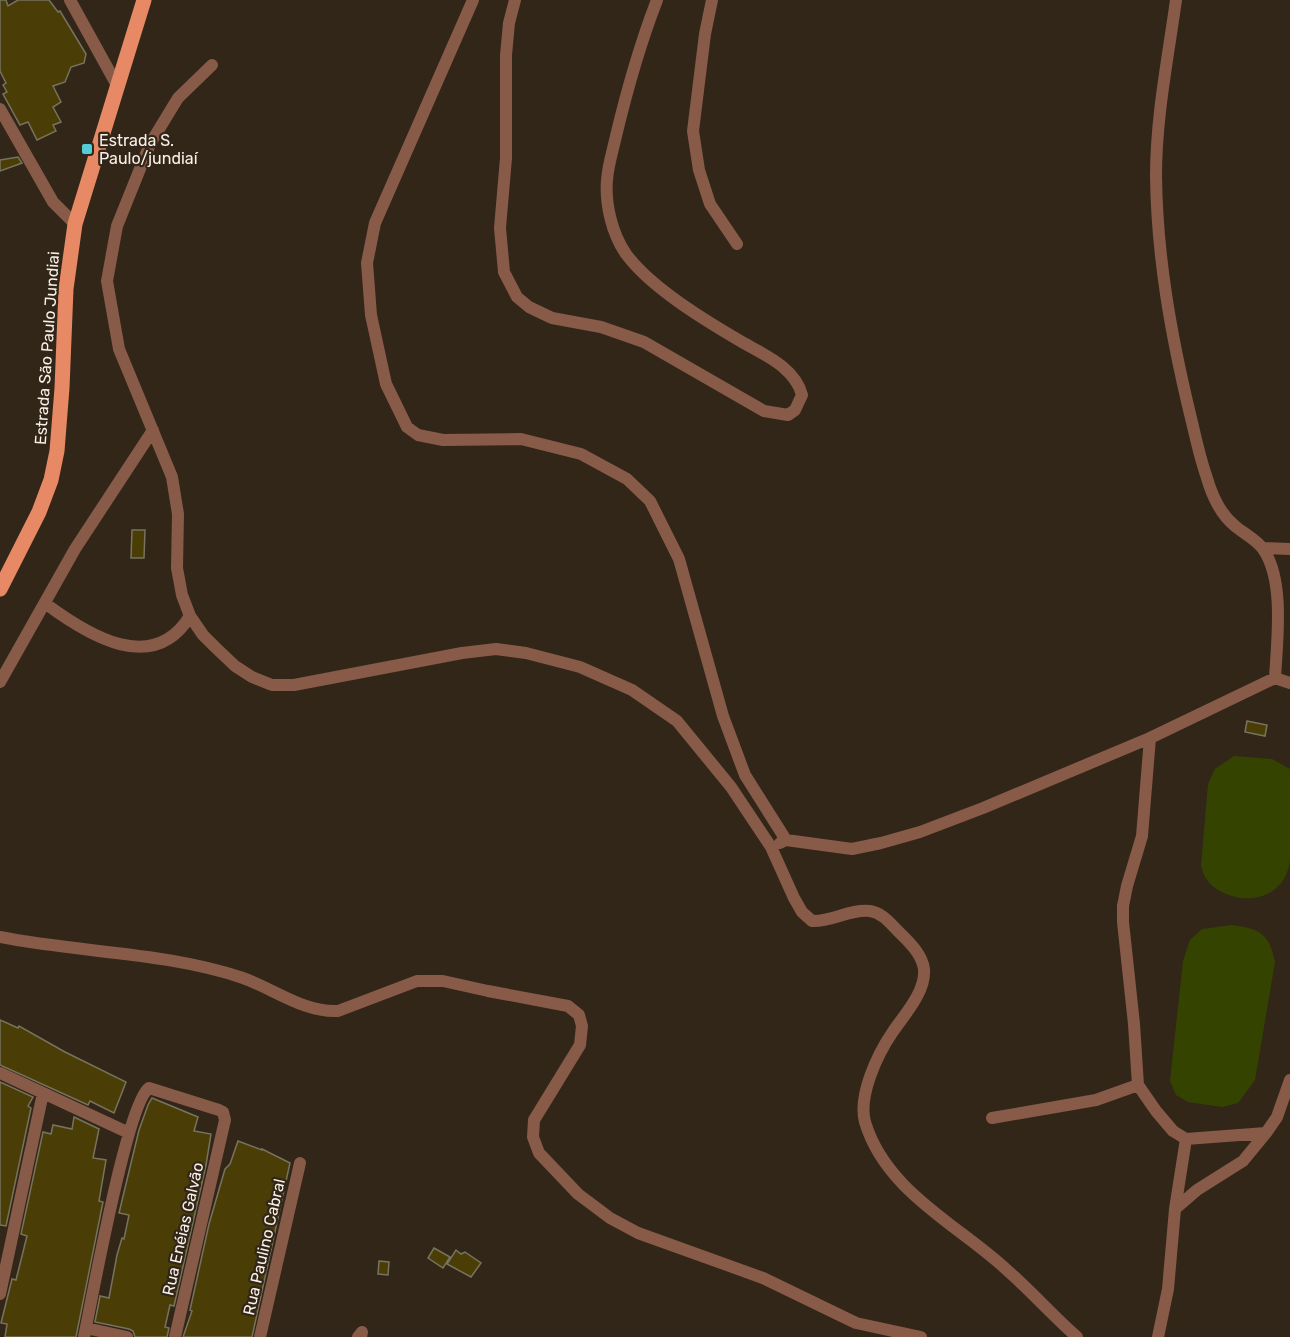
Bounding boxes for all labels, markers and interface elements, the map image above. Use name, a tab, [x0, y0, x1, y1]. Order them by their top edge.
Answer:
place label: Estrada S. Paulo/jundiaí	[99, 131, 199, 168]
marker: Estrada S. Paulo/jundiaí	[80, 142, 94, 156]
street label: Estrada São Paulo Jundiai	[31, 251, 63, 445]
street label: Rua Enéias Galvão	[158, 1161, 208, 1297]
street label: Rua Paulino Cabral	[239, 1177, 289, 1317]

